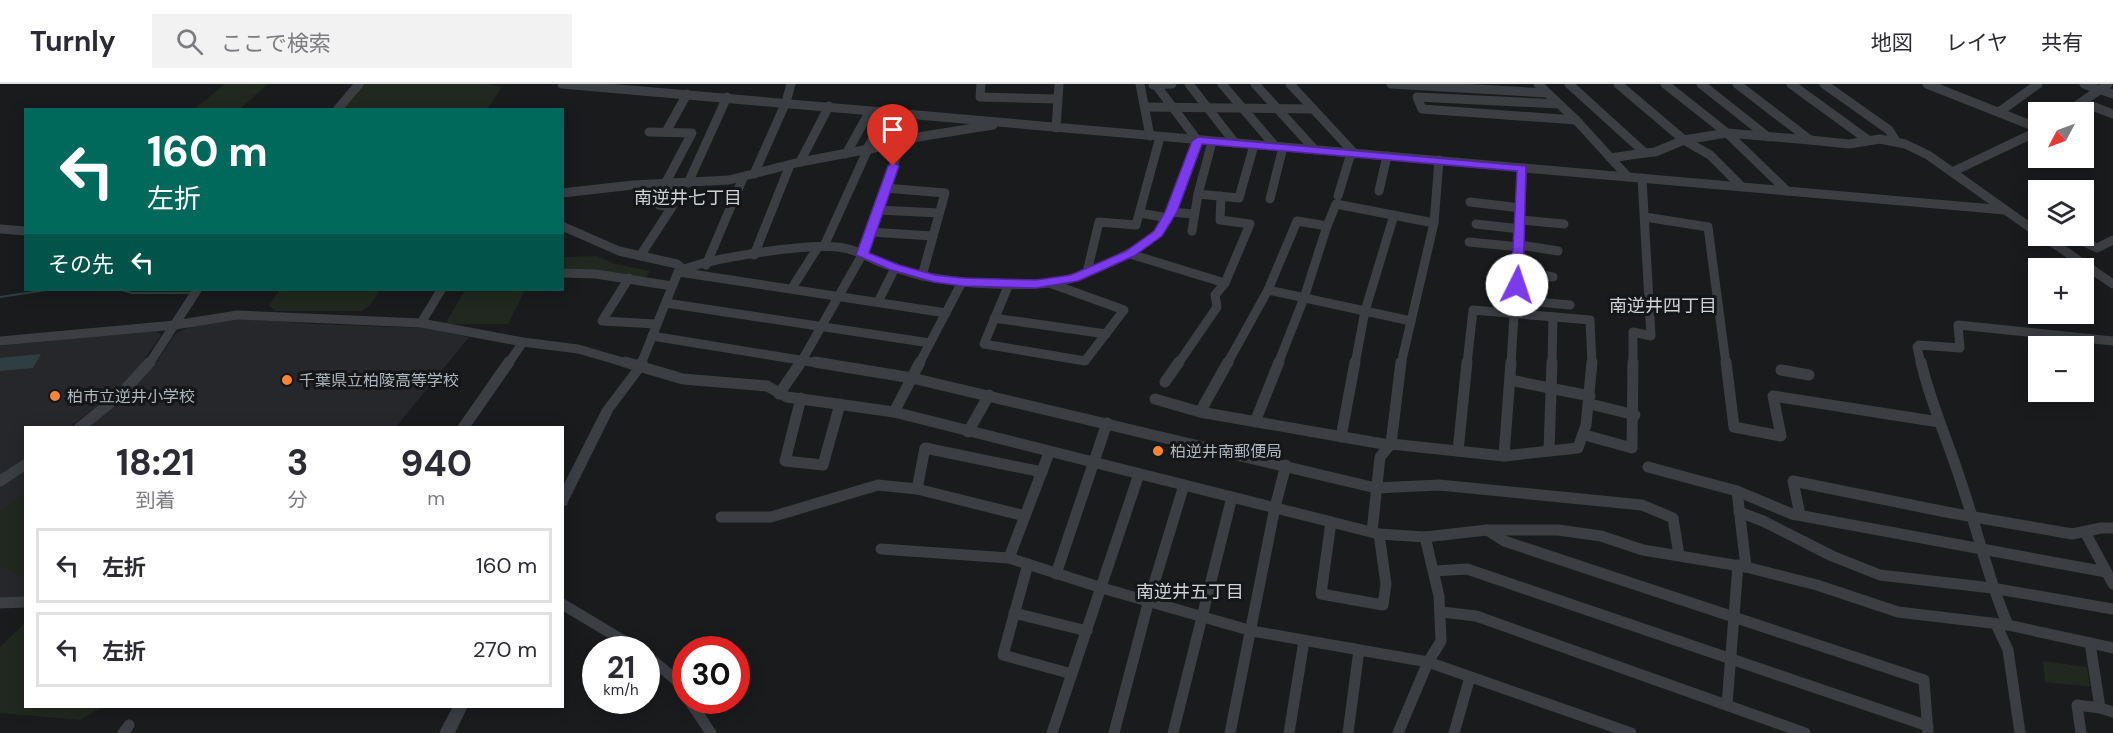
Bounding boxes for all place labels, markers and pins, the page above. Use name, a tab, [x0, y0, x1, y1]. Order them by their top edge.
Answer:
pin	[867, 104, 918, 166]
place label: 千葉県立柏陵高等学校	[299, 370, 459, 391]
marker: 千葉県立柏陵高等学校	[280, 373, 294, 387]
place label: 柏市立逆井小学校	[67, 386, 195, 407]
marker: 柏市立逆井小学校	[48, 389, 62, 403]
place label: 柏逆井南郵便局	[1170, 441, 1282, 462]
marker: 柏逆井南郵便局	[1151, 444, 1165, 458]

